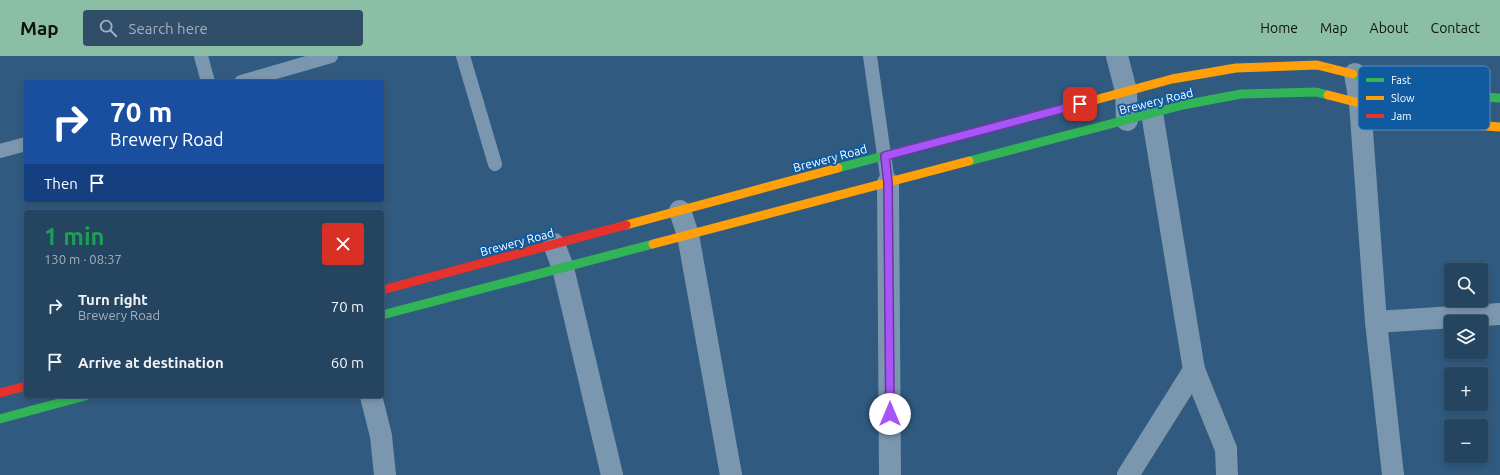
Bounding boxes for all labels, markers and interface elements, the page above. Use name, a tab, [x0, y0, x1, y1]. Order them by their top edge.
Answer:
search box	[83, 10, 363, 46]
text: Map	[20, 17, 59, 39]
icon: search	[97, 17, 119, 39]
text: Search here	[129, 20, 208, 37]
text: Home	[1260, 20, 1298, 36]
text: Map	[1320, 20, 1348, 36]
text: About	[1370, 20, 1409, 36]
text: Contact	[1431, 20, 1480, 36]
legend	[1358, 66, 1490, 130]
text: Fast	[1391, 74, 1412, 86]
street label: Brewery Road	[1118, 86, 1194, 116]
pin	[1063, 87, 1097, 121]
text: Slow	[1391, 92, 1415, 104]
icon: arrive	[1069, 93, 1091, 115]
icon: right	[44, 96, 96, 148]
text: 70 m	[110, 96, 172, 127]
text: Jam	[1391, 110, 1412, 122]
text: Brewery Road	[110, 129, 224, 149]
street label: Brewery Road	[792, 142, 868, 174]
icon: arrive	[86, 172, 108, 194]
text: Then	[44, 175, 78, 192]
text: 1 min	[44, 223, 105, 250]
button: close	[322, 223, 364, 265]
street label: Brewery Road	[479, 226, 555, 258]
text: 130 m · 08:37	[44, 252, 122, 266]
map controls	[1444, 263, 1488, 463]
button: search	[1444, 263, 1488, 307]
text: Turn right	[78, 291, 148, 308]
icon: right	[44, 295, 66, 317]
text: 70 m	[331, 298, 364, 315]
text: Brewery Road	[78, 308, 160, 322]
button: layers	[1444, 315, 1488, 359]
icon: arrive	[44, 351, 66, 373]
text: Arrive at destination	[78, 354, 224, 371]
text: 60 m	[331, 354, 364, 371]
button: +	[1444, 367, 1488, 411]
position arrow	[869, 393, 911, 435]
button: −	[1444, 419, 1488, 463]

